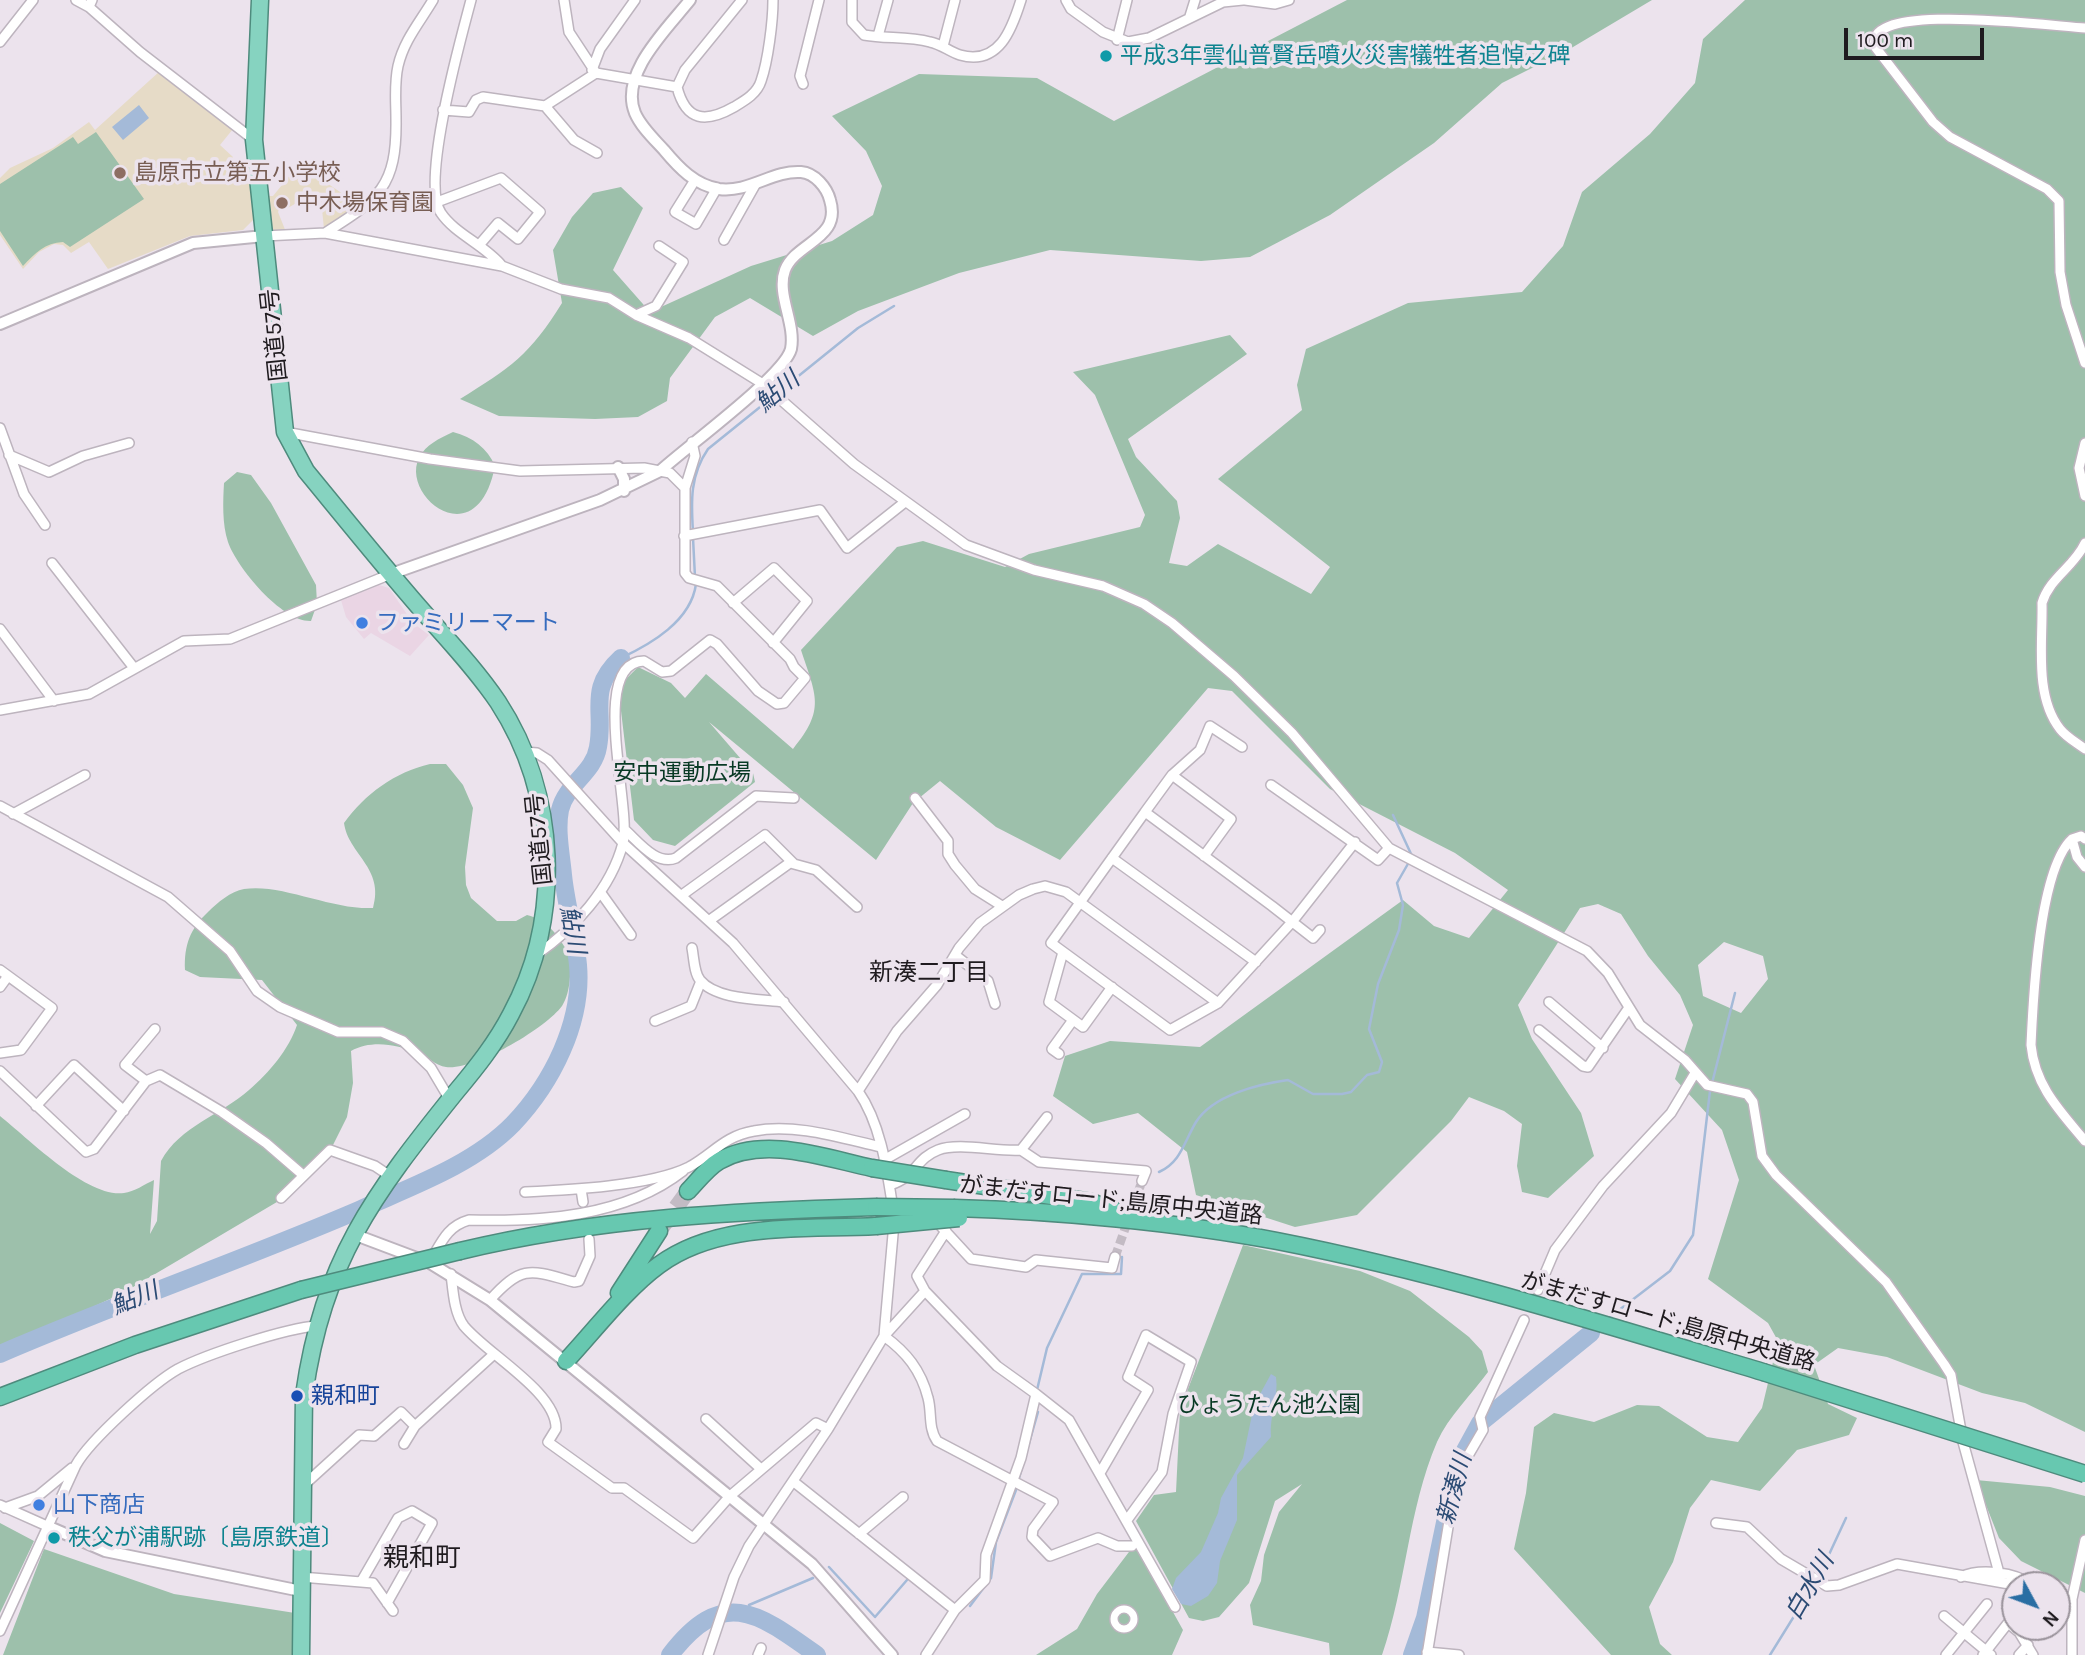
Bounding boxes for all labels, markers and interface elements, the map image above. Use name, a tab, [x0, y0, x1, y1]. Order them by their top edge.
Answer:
scale bar	[1847, 14, 1987, 58]
text: 100 m	[1857, 28, 1914, 52]
place label: 平成3年雲仙普賢岳噴火災害犠牲者追悼之碑	[1120, 42, 1571, 70]
marker: 平成3年雲仙普賢岳噴火災害犠牲者追悼之碑	[1098, 48, 1114, 64]
place label: 島原市立第五小学校	[134, 159, 341, 187]
marker: 島原市立第五小学校	[112, 165, 128, 181]
place label: 中木場保育園	[296, 189, 434, 217]
marker: 中木場保育園	[274, 195, 290, 211]
street label: 国道57号	[256, 287, 294, 383]
water label: 鮎川	[750, 366, 806, 418]
place label: ファミリーマート	[376, 609, 560, 637]
marker: ファミリーマート	[354, 615, 370, 631]
park label: 安中運動広場	[613, 759, 751, 787]
street label: 国道57号	[521, 791, 559, 887]
water label: 鮎川	[554, 904, 590, 956]
district label: 新湊二丁目	[869, 959, 989, 987]
street label: がまだすロード;島原中央道路	[958, 1171, 1264, 1231]
street label: がまだすロード;島原中央道路	[1518, 1267, 1818, 1377]
water label: 鮎川	[107, 1277, 163, 1321]
place label: 親和町	[311, 1382, 380, 1410]
marker: 親和町	[289, 1388, 305, 1404]
park label: ひょうたん池公園	[1177, 1391, 1361, 1419]
water label: 新湊川	[1432, 1450, 1478, 1528]
place label: 山下商店	[53, 1491, 145, 1519]
marker: 山下商店	[31, 1497, 47, 1513]
place label: 秩父が浦駅跡〔島原鉄道〕	[68, 1524, 344, 1552]
marker: 秩父が浦駅跡〔島原鉄道〕	[46, 1530, 62, 1546]
district label: 親和町	[383, 1543, 461, 1575]
water label: 白水川	[1780, 1549, 1840, 1625]
north arrow	[2001, 1571, 2071, 1641]
text: N	[2038, 1606, 2063, 1631]

